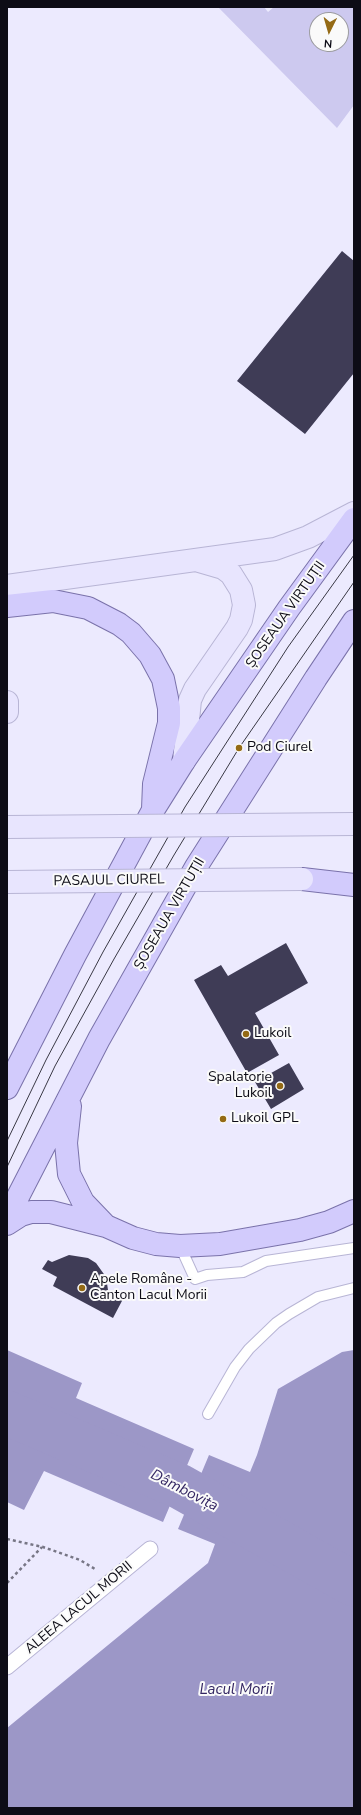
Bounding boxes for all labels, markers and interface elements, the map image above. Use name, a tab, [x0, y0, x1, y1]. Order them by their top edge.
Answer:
north arrow	[309, 12, 349, 52]
text: N	[323, 36, 333, 51]
street label: ȘOSEAUA VIRTUȚII	[243, 558, 329, 672]
place label: Pod Ciurel	[247, 740, 312, 756]
marker: Pod Ciurel	[234, 743, 244, 753]
street label: ȘOSEAUA VIRTUȚII	[131, 855, 209, 973]
street label: PASAJUL CIUREL	[53, 872, 165, 890]
place label: Lukoil	[254, 1026, 291, 1042]
marker: Lukoil	[241, 1029, 251, 1039]
place label: Spalatorie Lukoil	[208, 1070, 272, 1102]
marker: Spalatorie Lukoil	[275, 1081, 285, 1091]
place label: Lukoil GPL	[231, 1111, 299, 1127]
marker: Lukoil GPL	[218, 1114, 228, 1124]
place label: Apele Române - Canton Lacul Morii	[90, 1272, 207, 1304]
marker: Apele Române - Canton Lacul Morii	[77, 1283, 87, 1293]
water label: Dâmbovița	[147, 1466, 221, 1516]
street label: ALEEA LACUL MORII	[22, 1558, 136, 1658]
water label: Lacul Morii	[199, 1681, 273, 1699]

